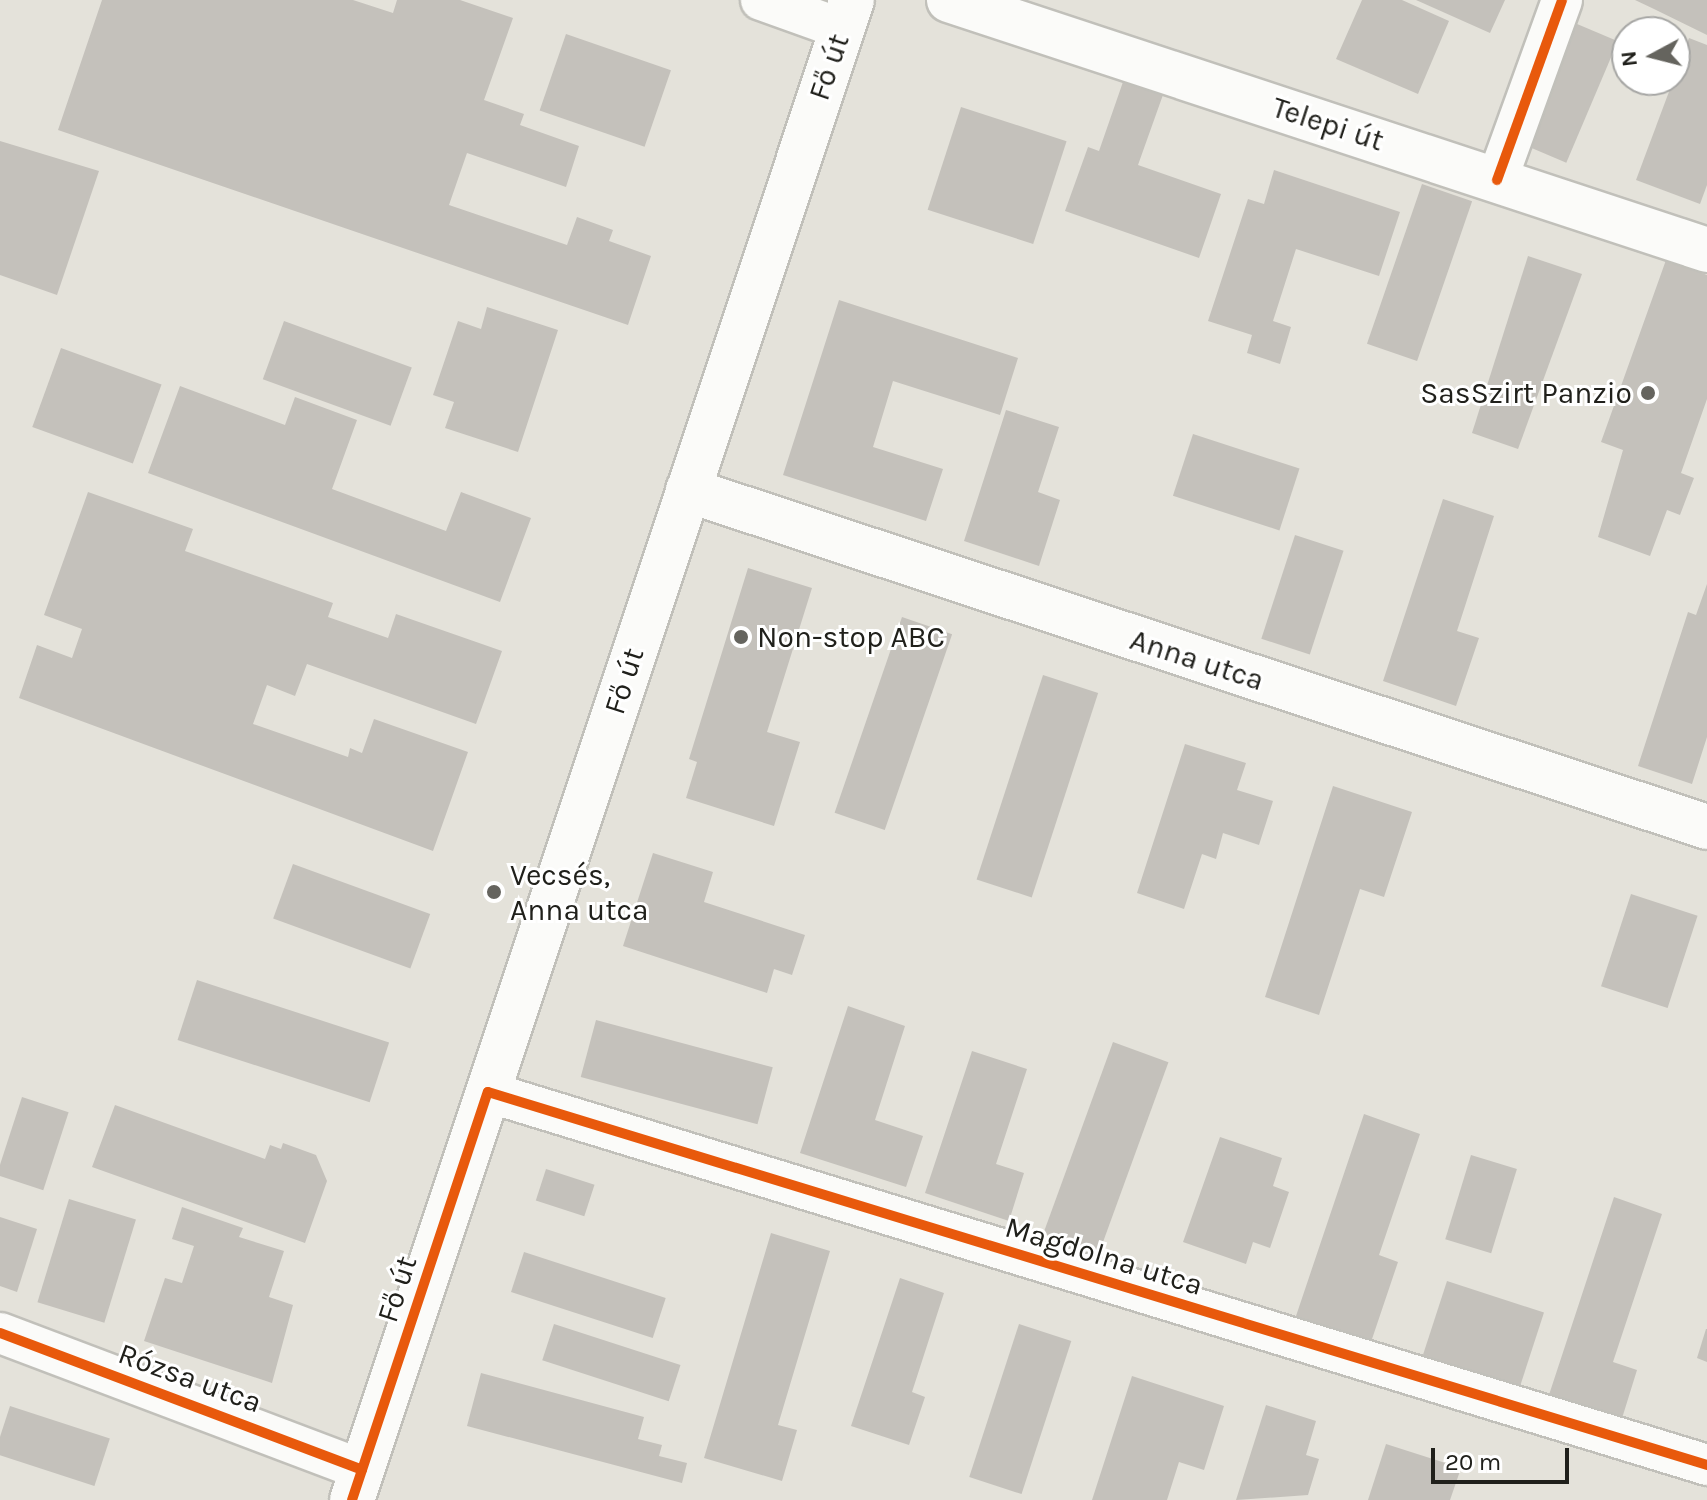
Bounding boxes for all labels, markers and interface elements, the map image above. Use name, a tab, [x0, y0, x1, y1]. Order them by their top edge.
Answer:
north arrow	[1611, 16, 1691, 96]
street label: Fő út	[801, 29, 857, 105]
text: N	[1615, 49, 1643, 68]
street label: Telepi út	[1268, 89, 1388, 159]
place label: SasSzirt Panzio	[1420, 375, 1632, 411]
marker: SasSzirt Panzio	[1639, 384, 1657, 402]
place label: Non-stop ABC	[757, 619, 945, 655]
street label: Anna utca	[1126, 621, 1268, 699]
marker: Non-stop ABC	[732, 628, 750, 646]
street label: Fő út	[596, 643, 652, 719]
place label: Vecsés, Anna utca	[510, 857, 649, 928]
marker: Vecsés, Anna utca	[485, 883, 503, 901]
street label: Magdolna utca	[1001, 1209, 1207, 1303]
street label: Fő út	[369, 1251, 425, 1327]
street label: Rózsa utca	[113, 1335, 267, 1421]
scale bar	[1435, 1432, 1573, 1482]
text: 20 m	[1445, 1448, 1501, 1476]

